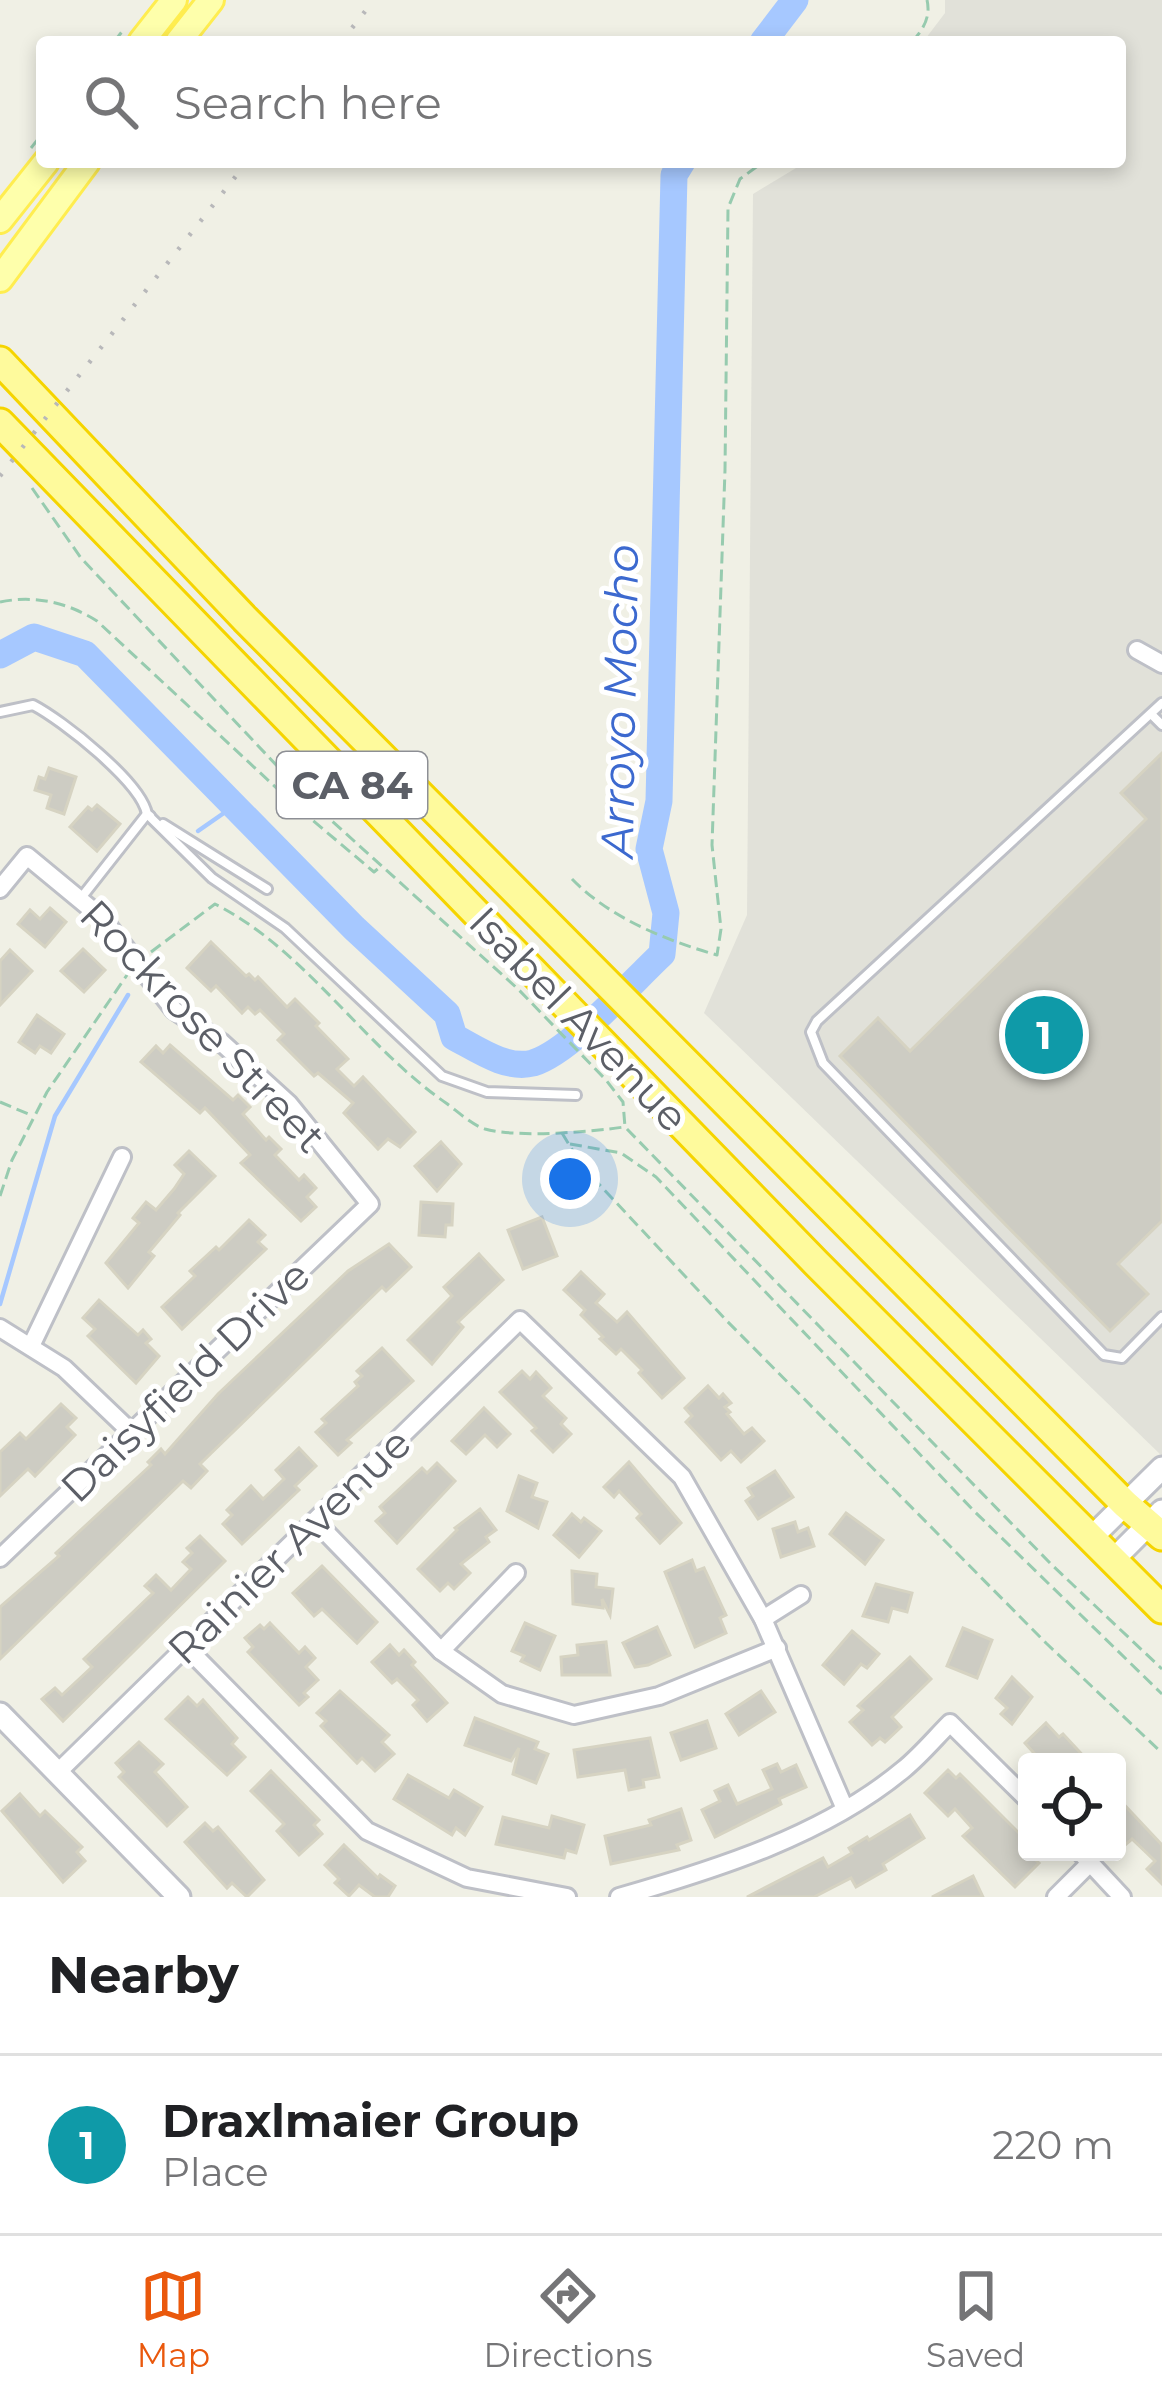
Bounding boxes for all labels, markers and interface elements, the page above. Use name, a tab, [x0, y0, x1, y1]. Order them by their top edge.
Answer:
search box	[36, 36, 1126, 168]
icon: search	[78, 69, 144, 135]
text: Search here	[174, 75, 442, 130]
water label: Arroyo Mocho	[589, 544, 649, 861]
road number: CA 84	[277, 752, 427, 818]
street label: Rockrose Street	[69, 889, 337, 1163]
street label: Isabel Avenue	[459, 896, 699, 1142]
pin: 1	[1005, 990, 1083, 1080]
your location	[540, 1149, 600, 1209]
street label: Daisyfield Drive	[50, 1249, 320, 1513]
street label: Rainier Avenue	[157, 1417, 421, 1675]
map controls	[1018, 1753, 1126, 1861]
button: locate	[1018, 1753, 1126, 1861]
text: Nearby	[48, 1944, 239, 2006]
text: Draxlmaier Group	[162, 2093, 579, 2148]
text: 1	[79, 2121, 95, 2169]
text: 220 m	[992, 2121, 1114, 2169]
text: Place	[162, 2148, 269, 2196]
tab: Map	[137, 2263, 210, 2375]
tab: Directions	[484, 2263, 653, 2375]
tab: Saved	[926, 2263, 1025, 2375]

